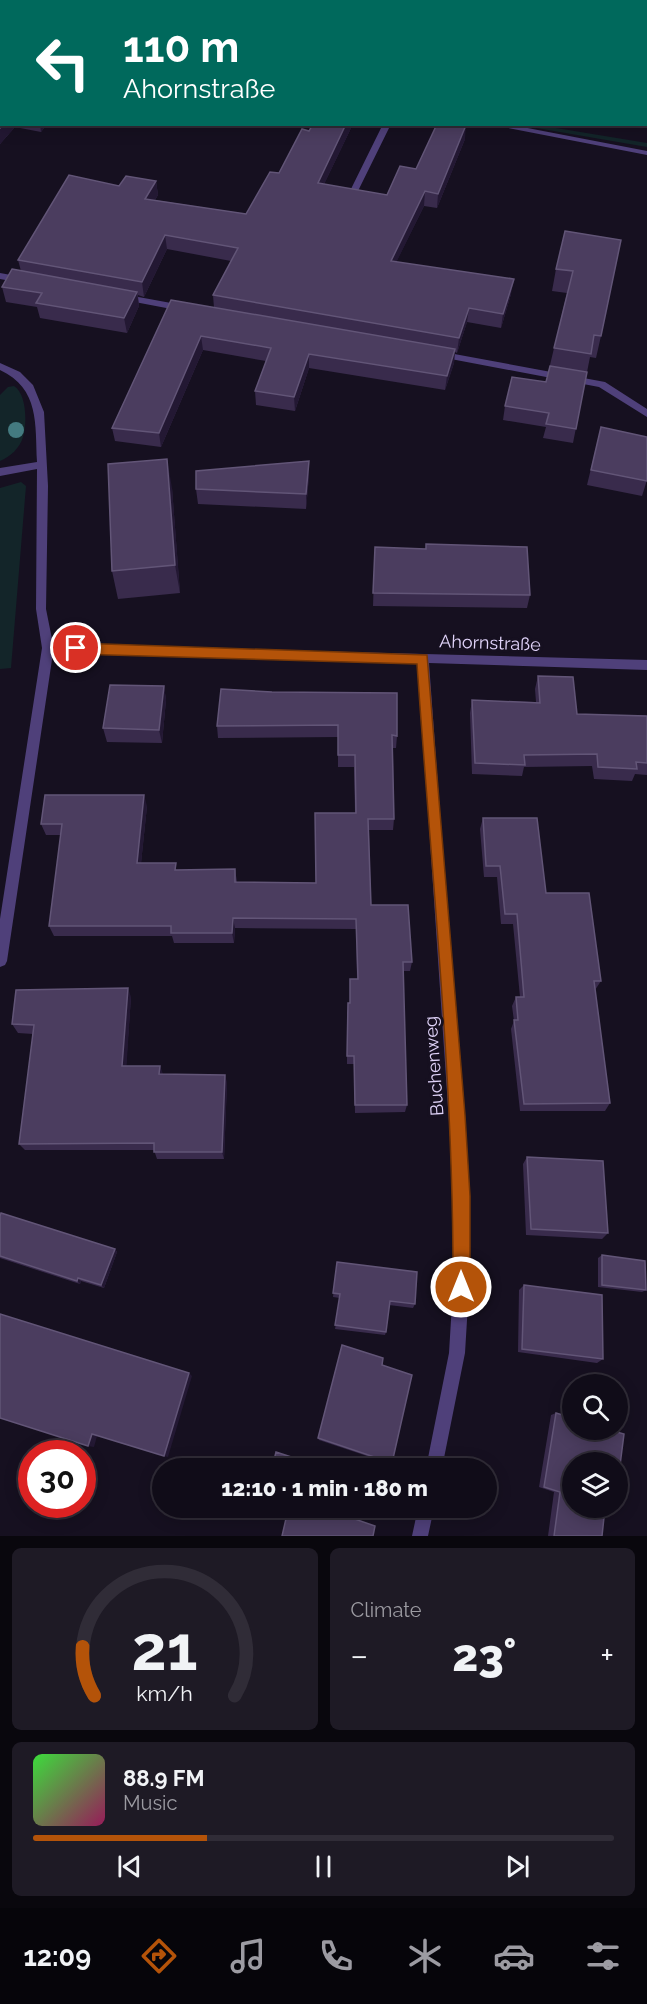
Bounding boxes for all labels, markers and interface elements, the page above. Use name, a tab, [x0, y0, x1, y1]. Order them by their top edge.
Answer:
text: 110 m	[123, 23, 239, 72]
icon: left	[24, 24, 102, 102]
text: Ahornstraße	[123, 73, 275, 104]
pin	[50, 622, 101, 673]
street label: Ahornstraße	[439, 630, 542, 655]
icon: arrive	[59, 631, 92, 664]
street label: Buchenweg	[420, 1015, 447, 1117]
position arrow	[429, 1255, 493, 1319]
map controls	[562, 1374, 628, 1518]
button: search	[562, 1374, 628, 1440]
speed limit sign: 30	[18, 1440, 96, 1518]
button: layers	[562, 1452, 628, 1518]
text: 12:10 · 1 min · 180 m	[221, 1475, 428, 1501]
text: Climate	[351, 1598, 422, 1622]
text: 21	[132, 1611, 198, 1685]
text: 23°	[452, 1629, 516, 1682]
text: −	[351, 1636, 368, 1675]
text: +	[600, 1636, 614, 1675]
text: km/h	[136, 1681, 193, 1706]
text: 88.9 FM	[123, 1765, 204, 1791]
text: Music	[123, 1791, 177, 1815]
icon: previous	[113, 1850, 146, 1883]
icon: pause	[307, 1850, 340, 1883]
icon: next	[501, 1850, 534, 1883]
icon: directions	[138, 1935, 180, 1977]
icon: music	[227, 1935, 269, 1977]
icon: phone	[315, 1935, 357, 1977]
icon: climate	[404, 1935, 446, 1977]
icon: car	[493, 1935, 535, 1977]
icon: filters	[582, 1935, 624, 1977]
text: 12:09	[23, 1941, 91, 1972]

